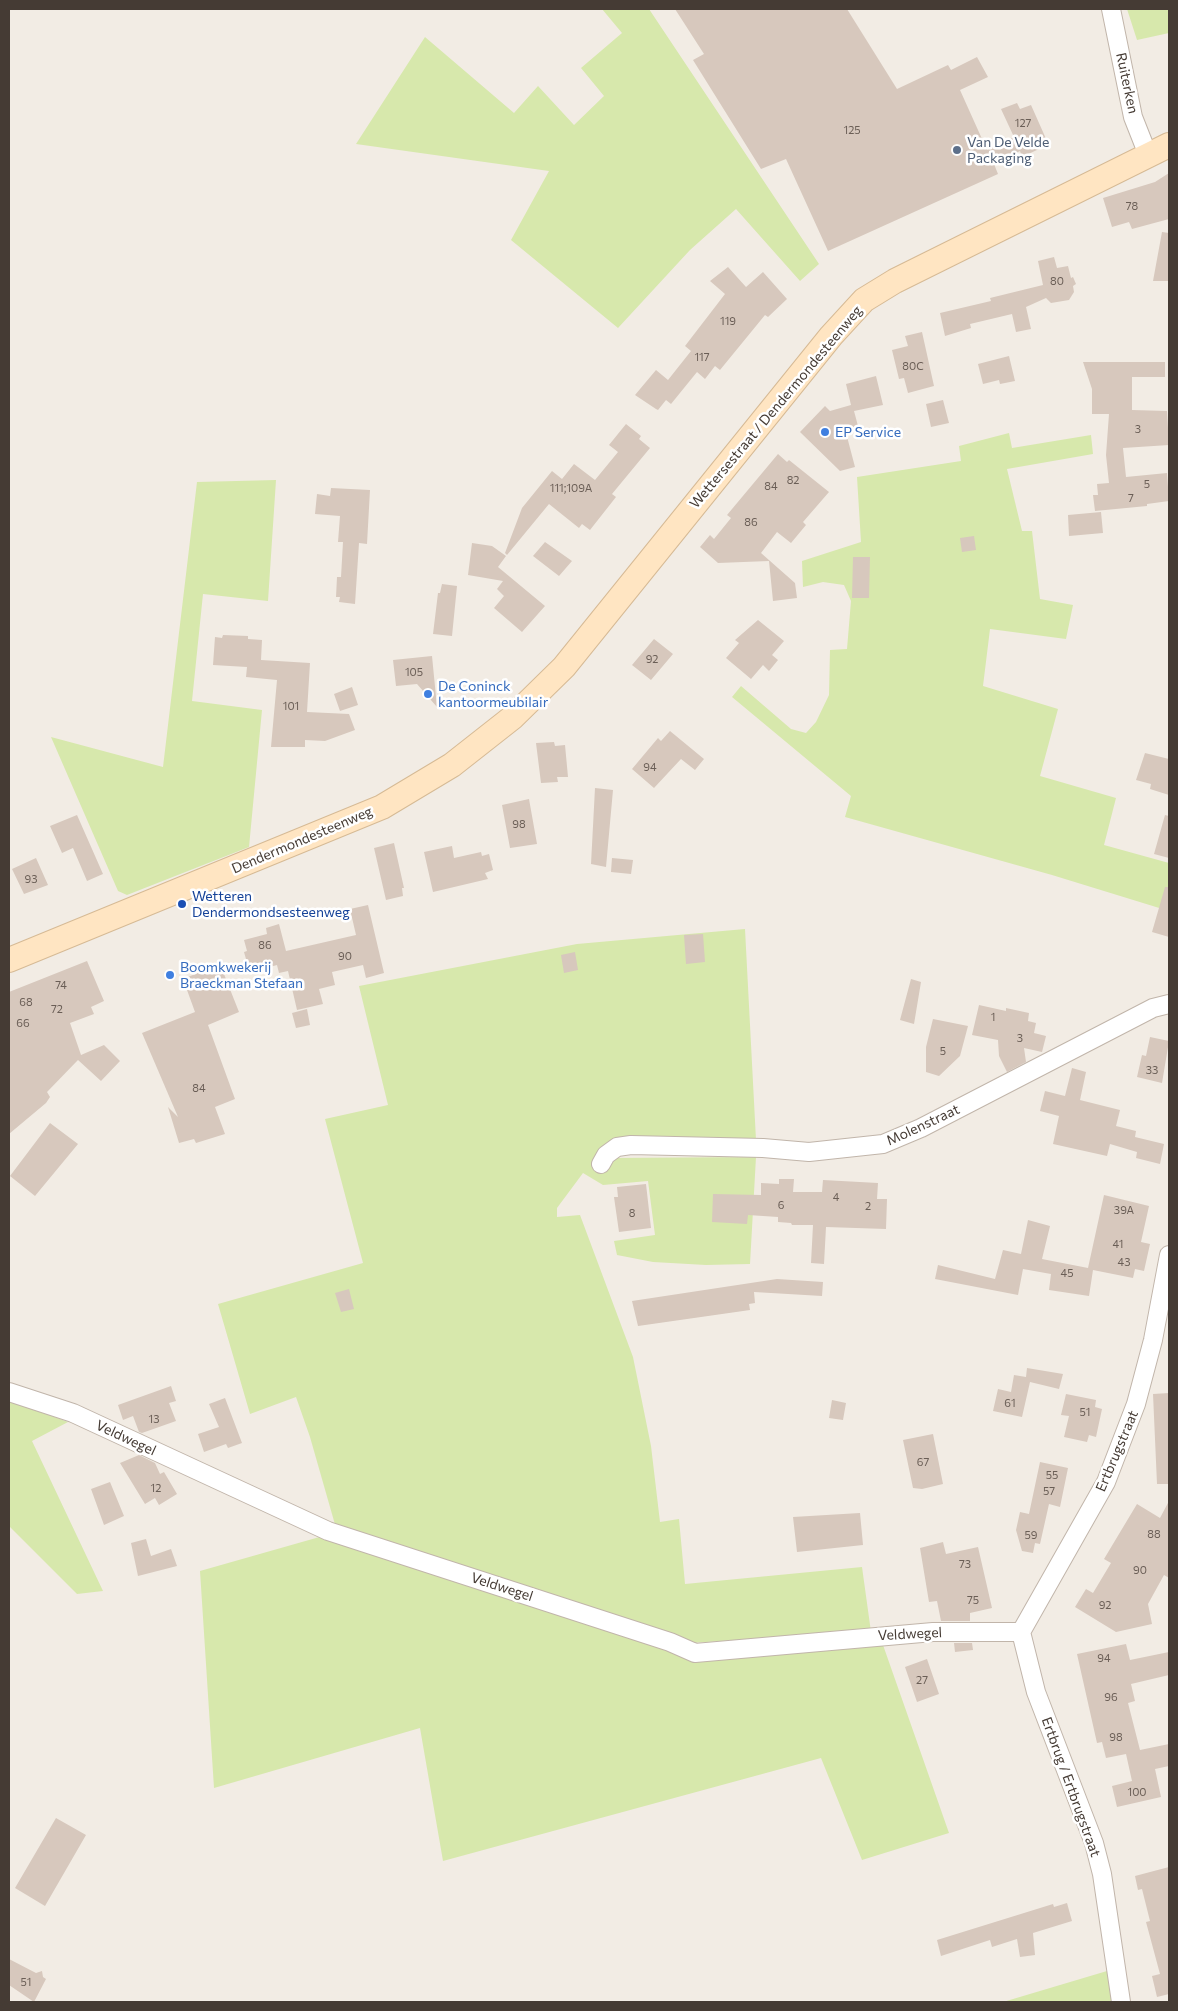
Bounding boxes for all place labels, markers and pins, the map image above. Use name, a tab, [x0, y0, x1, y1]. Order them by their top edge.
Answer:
place label: Van De Velde Packaging	[967, 134, 1049, 166]
marker: Van De Velde Packaging	[951, 144, 963, 156]
place label: EP Service	[835, 424, 901, 440]
marker: EP Service	[819, 426, 831, 438]
place label: De Coninck kantoormeubilair	[438, 678, 548, 710]
marker: De Coninck kantoormeubilair	[422, 688, 434, 700]
place label: Wetteren Dendermondsesteenweg	[192, 888, 350, 920]
marker: Wetteren Dendermondsesteenweg	[176, 898, 188, 910]
place label: Boomkwekerij Braeckman Stefaan	[180, 959, 303, 992]
marker: Boomkwekerij Braeckman Stefaan	[164, 969, 176, 981]

